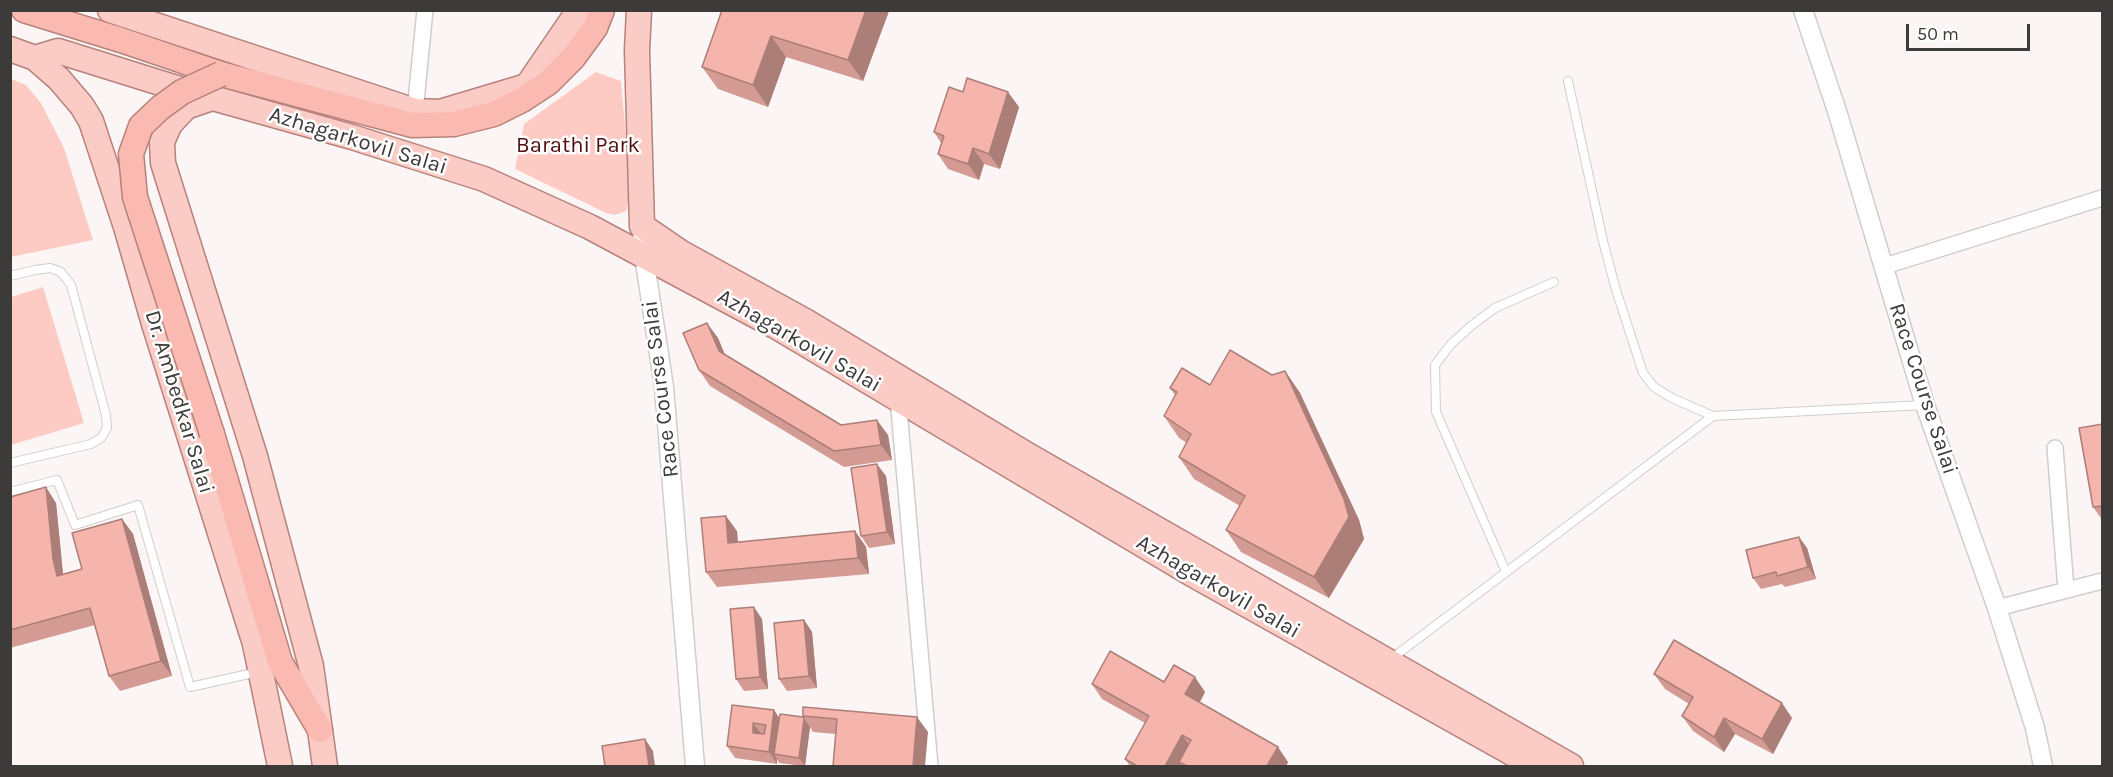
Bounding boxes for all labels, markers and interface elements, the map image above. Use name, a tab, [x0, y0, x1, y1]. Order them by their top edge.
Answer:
scale bar	[1909, 12, 2034, 50]
text: 50 m	[1917, 23, 1959, 45]
street label: Azhagarkovil Salai	[266, 101, 450, 181]
park label: Barathi Park	[516, 133, 640, 159]
street label: Azhagarkovil Salai	[712, 283, 886, 399]
street label: Race Course Salai	[637, 299, 685, 479]
street label: Race Course Salai	[1883, 300, 1963, 478]
street label: Dr. Ambedkar Salai	[139, 307, 219, 497]
street label: Azhagarkovil Salai	[1131, 529, 1305, 645]

